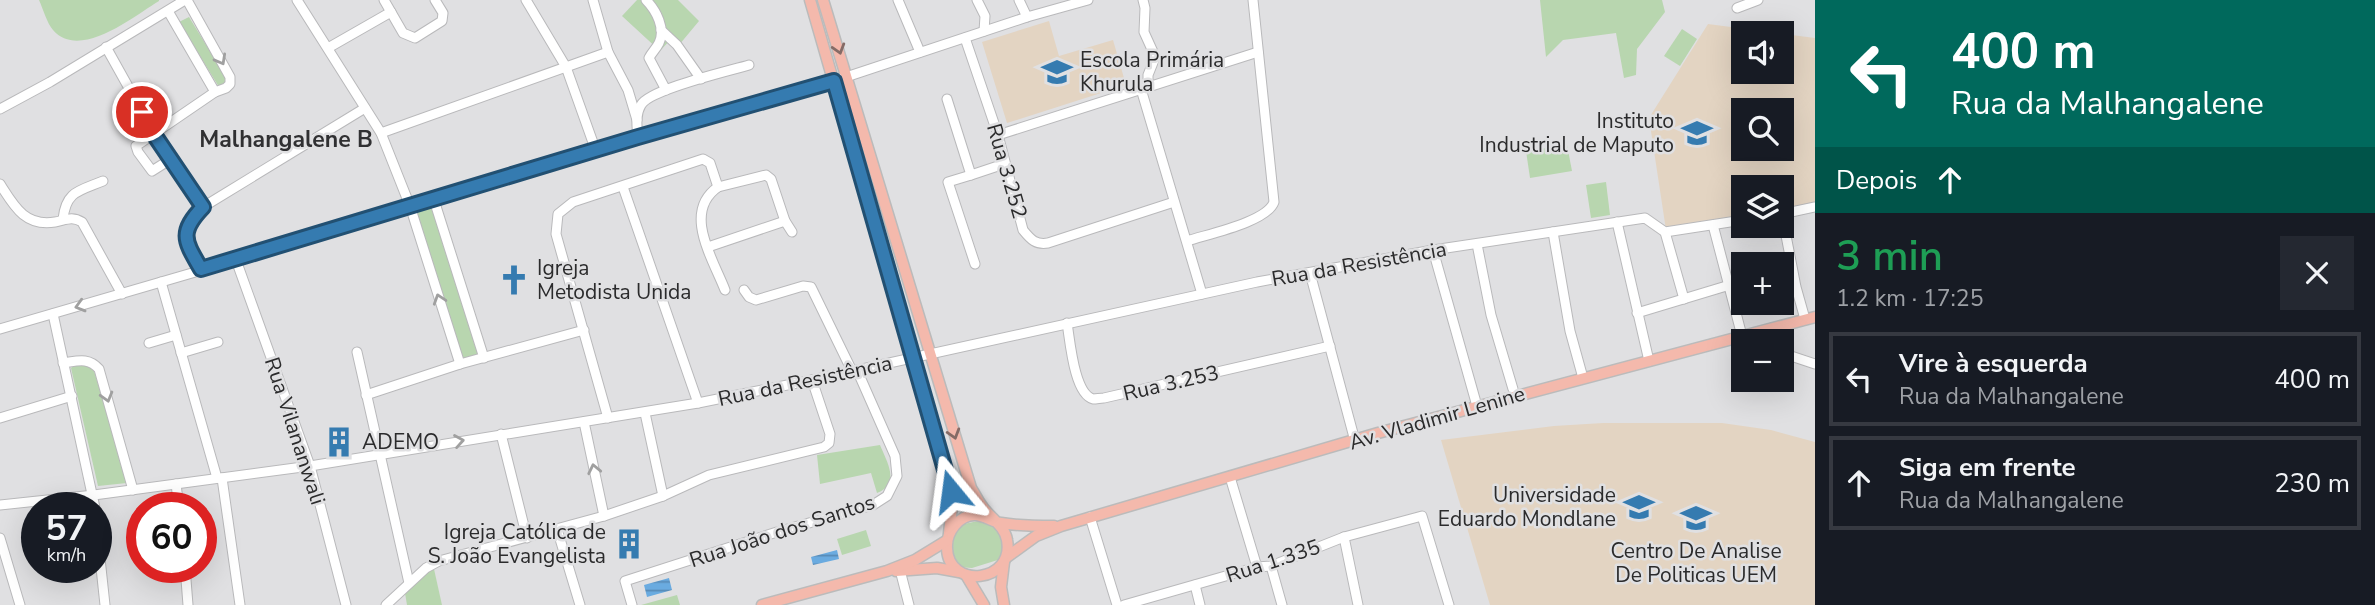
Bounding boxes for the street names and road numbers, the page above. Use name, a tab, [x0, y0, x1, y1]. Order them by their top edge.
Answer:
street label: Rua 3.252	[980, 120, 1034, 222]
street label: Rua da Resistência	[1269, 235, 1449, 293]
street label: Rua da Resistência	[715, 349, 895, 413]
street label: Rua Vilananwali	[258, 354, 332, 508]
street label: Rua 3.253	[1120, 358, 1222, 408]
street label: Av. Vladimir Lenine	[1346, 379, 1528, 457]
street label: Rua João dos Santos	[686, 488, 878, 574]
street label: Rua 1.335	[1222, 533, 1324, 589]

